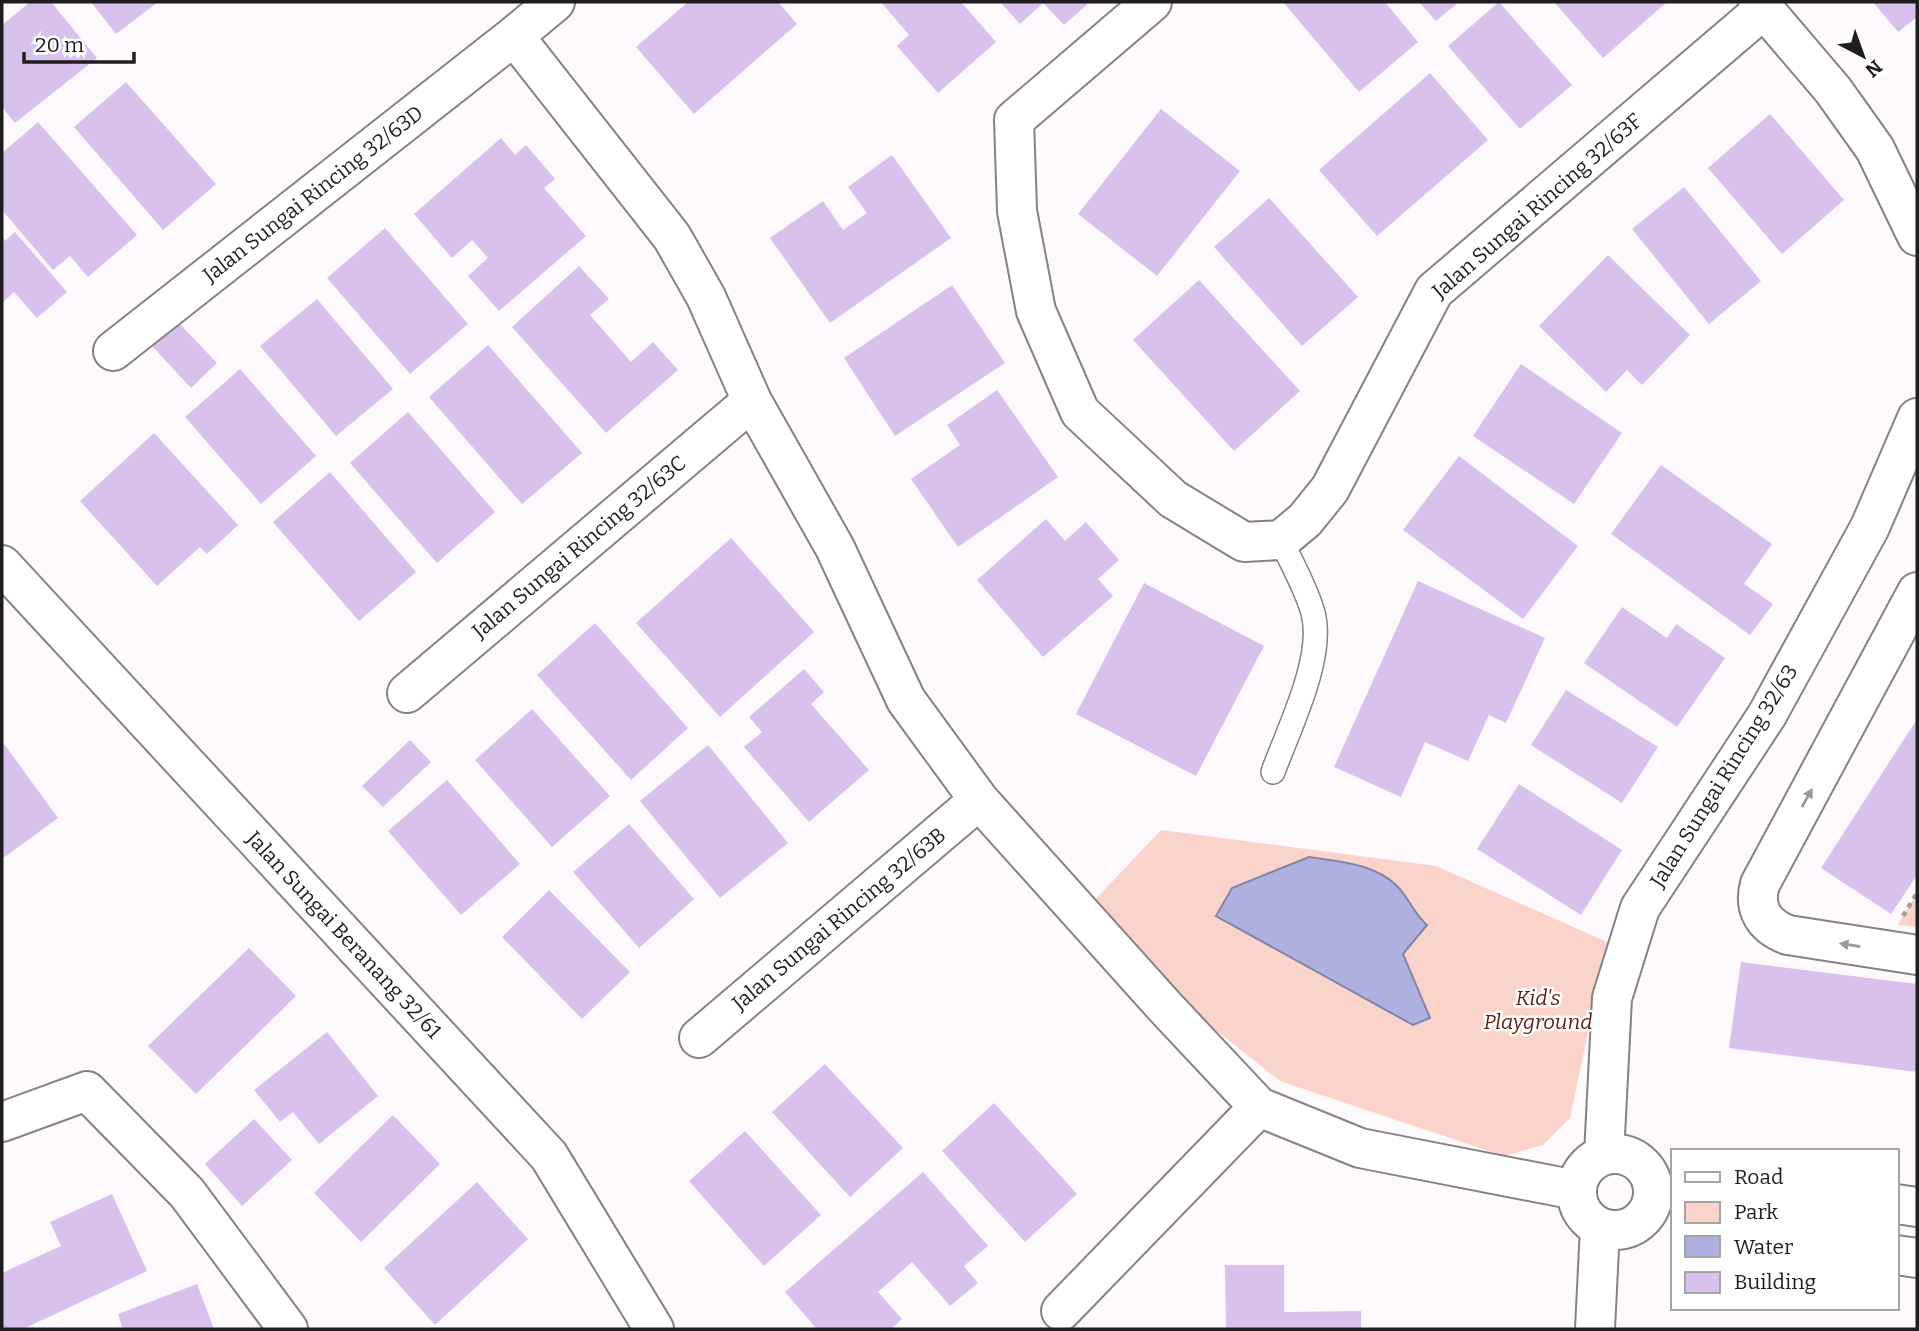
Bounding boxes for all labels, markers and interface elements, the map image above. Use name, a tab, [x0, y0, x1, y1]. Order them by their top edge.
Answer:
scale bar	[24, 21, 135, 65]
north arrow	[1828, 21, 1898, 91]
text: 20 m	[35, 32, 84, 58]
text: N	[1860, 55, 1887, 82]
street label: Jalan Sungai Rincing 32/63D	[197, 100, 428, 289]
street label: Jalan Sungai Rincing 32/63F	[1426, 108, 1647, 305]
street label: Jalan Sungai Rincing 32/63C	[466, 450, 691, 645]
street label: Jalan Sungai Rincing 32/63	[1644, 660, 1803, 893]
one-way arrow	[1801, 789, 1813, 808]
street label: Jalan Sungai Rincing 32/63B	[726, 822, 951, 1017]
street label: Jalan Sungai Beranang 32/61	[240, 825, 447, 1044]
one-way arrow	[1839, 939, 1861, 950]
park label: Kid's Playground	[1483, 985, 1593, 1035]
legend	[1671, 1149, 1898, 1310]
text: Road	[1734, 1164, 1783, 1190]
text: Park	[1734, 1199, 1778, 1225]
text: Water	[1734, 1234, 1793, 1260]
text: Building	[1734, 1269, 1817, 1295]

